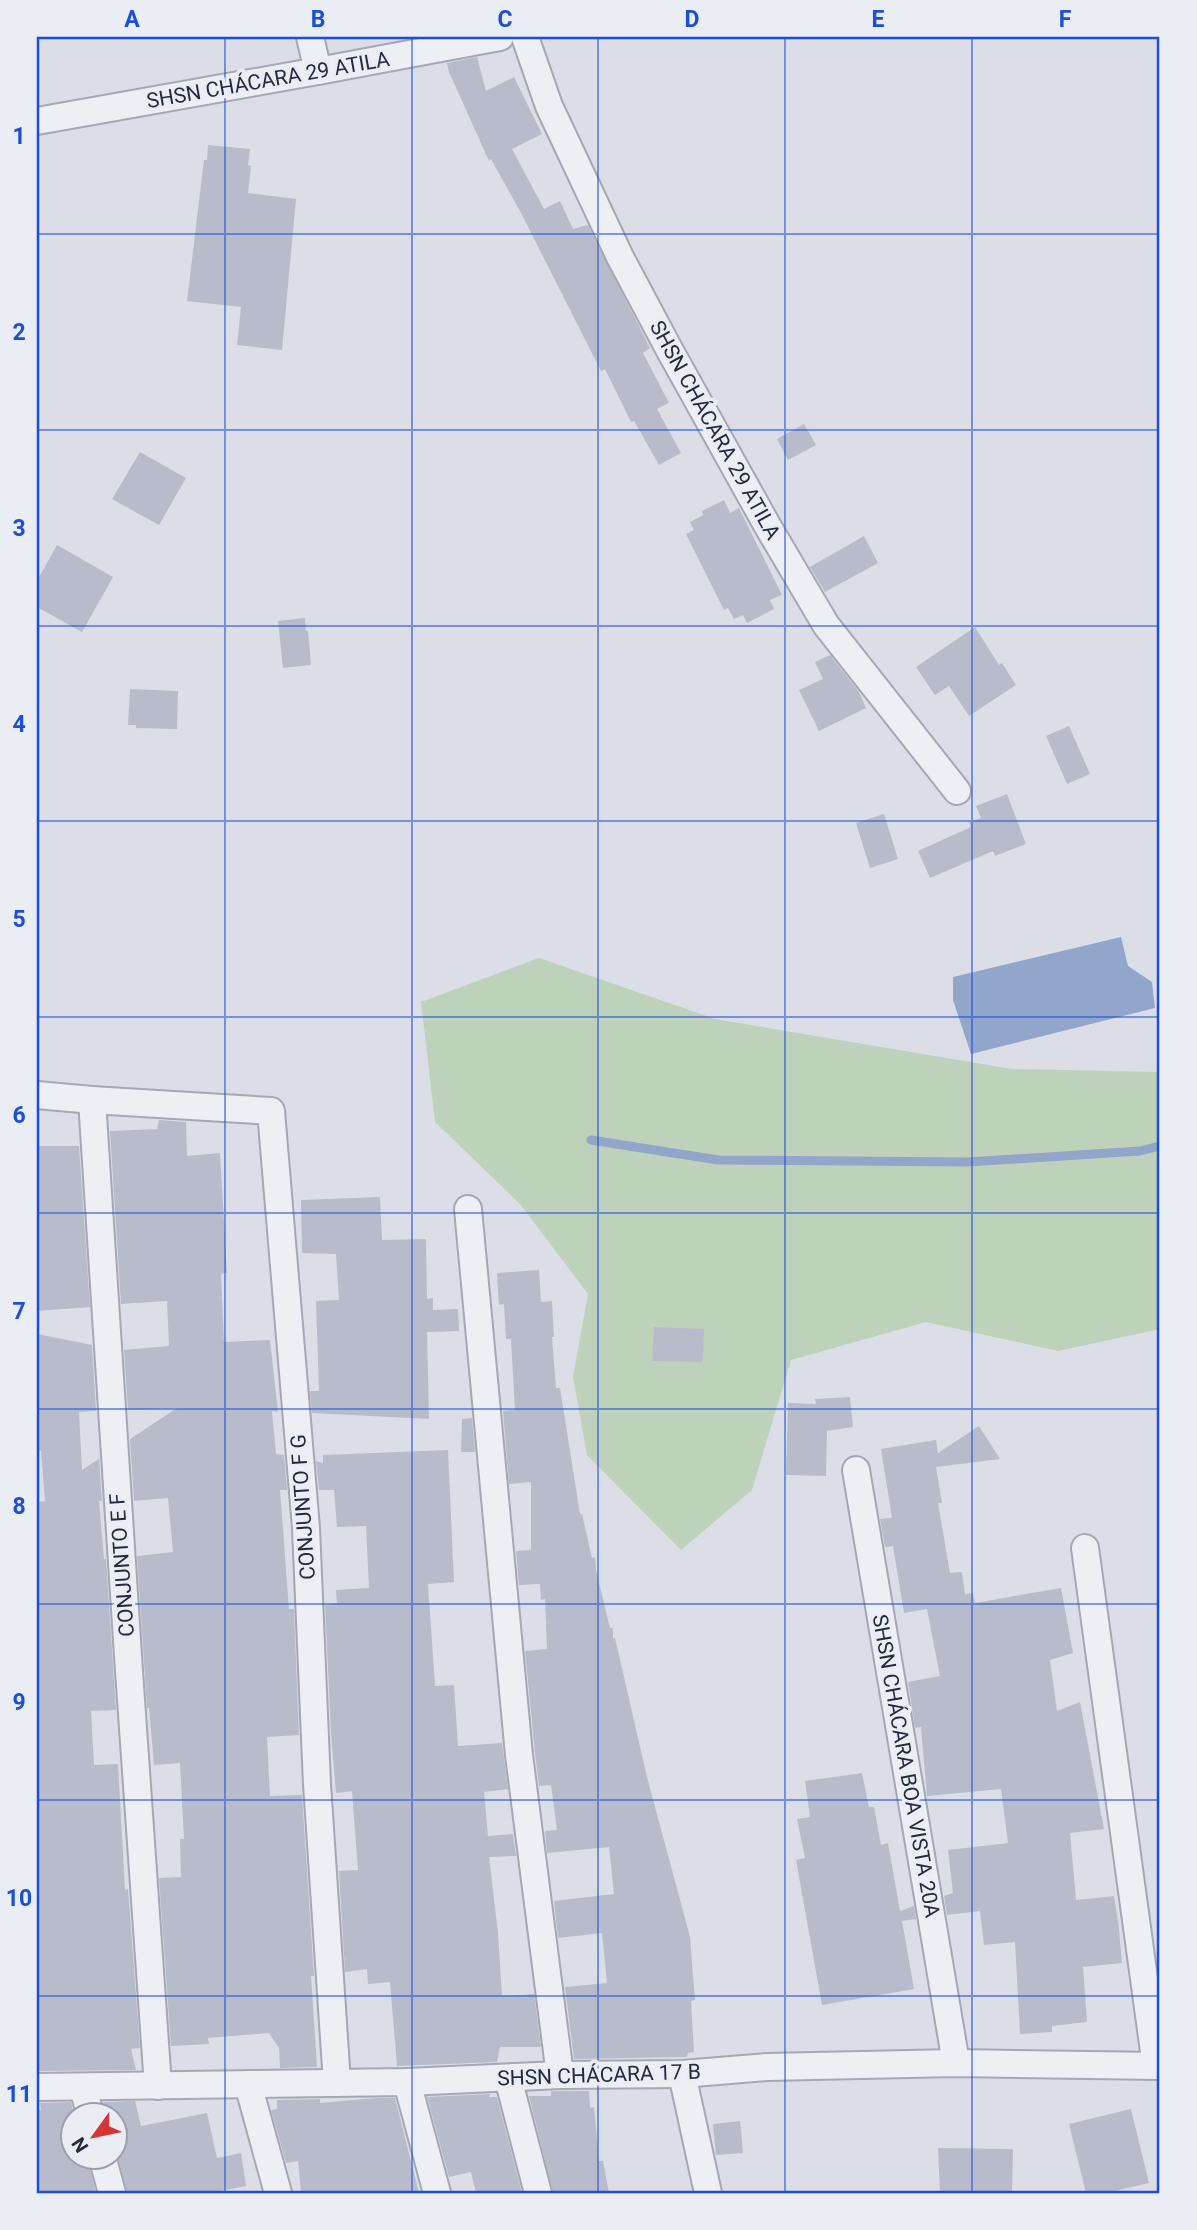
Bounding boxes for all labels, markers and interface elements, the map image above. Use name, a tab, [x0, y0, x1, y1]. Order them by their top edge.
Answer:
text: A	[124, 6, 140, 33]
text: B	[311, 6, 325, 33]
text: C	[497, 6, 513, 33]
text: D	[685, 6, 699, 33]
text: E	[872, 6, 885, 33]
text: F	[1059, 6, 1072, 33]
street label: SHSN CHÁCARA 29 ATILA	[145, 47, 392, 113]
text: 1	[12, 123, 26, 150]
street label: SHSN CHÁCARA 29 ATILA	[645, 316, 785, 544]
text: 2	[12, 319, 26, 346]
text: 3	[12, 515, 26, 542]
text: 4	[12, 711, 26, 738]
text: 5	[12, 906, 26, 933]
text: 6	[12, 1102, 26, 1129]
text: 7	[12, 1298, 26, 1325]
street label: CONJUNTO F G	[286, 1433, 320, 1581]
text: 8	[12, 1493, 26, 1520]
street label: CONJUNTO E F	[105, 1493, 139, 1637]
street label: SHSN CHÁCARA BOA VISTA 20A	[867, 1613, 945, 1920]
text: 9	[12, 1689, 26, 1716]
text: 10	[6, 1885, 32, 1912]
street label: SHSN CHÁCARA 17 B	[497, 2059, 701, 2091]
text: 11	[6, 2081, 32, 2108]
north arrow	[60, 2100, 130, 2170]
text: N	[67, 2133, 93, 2157]

